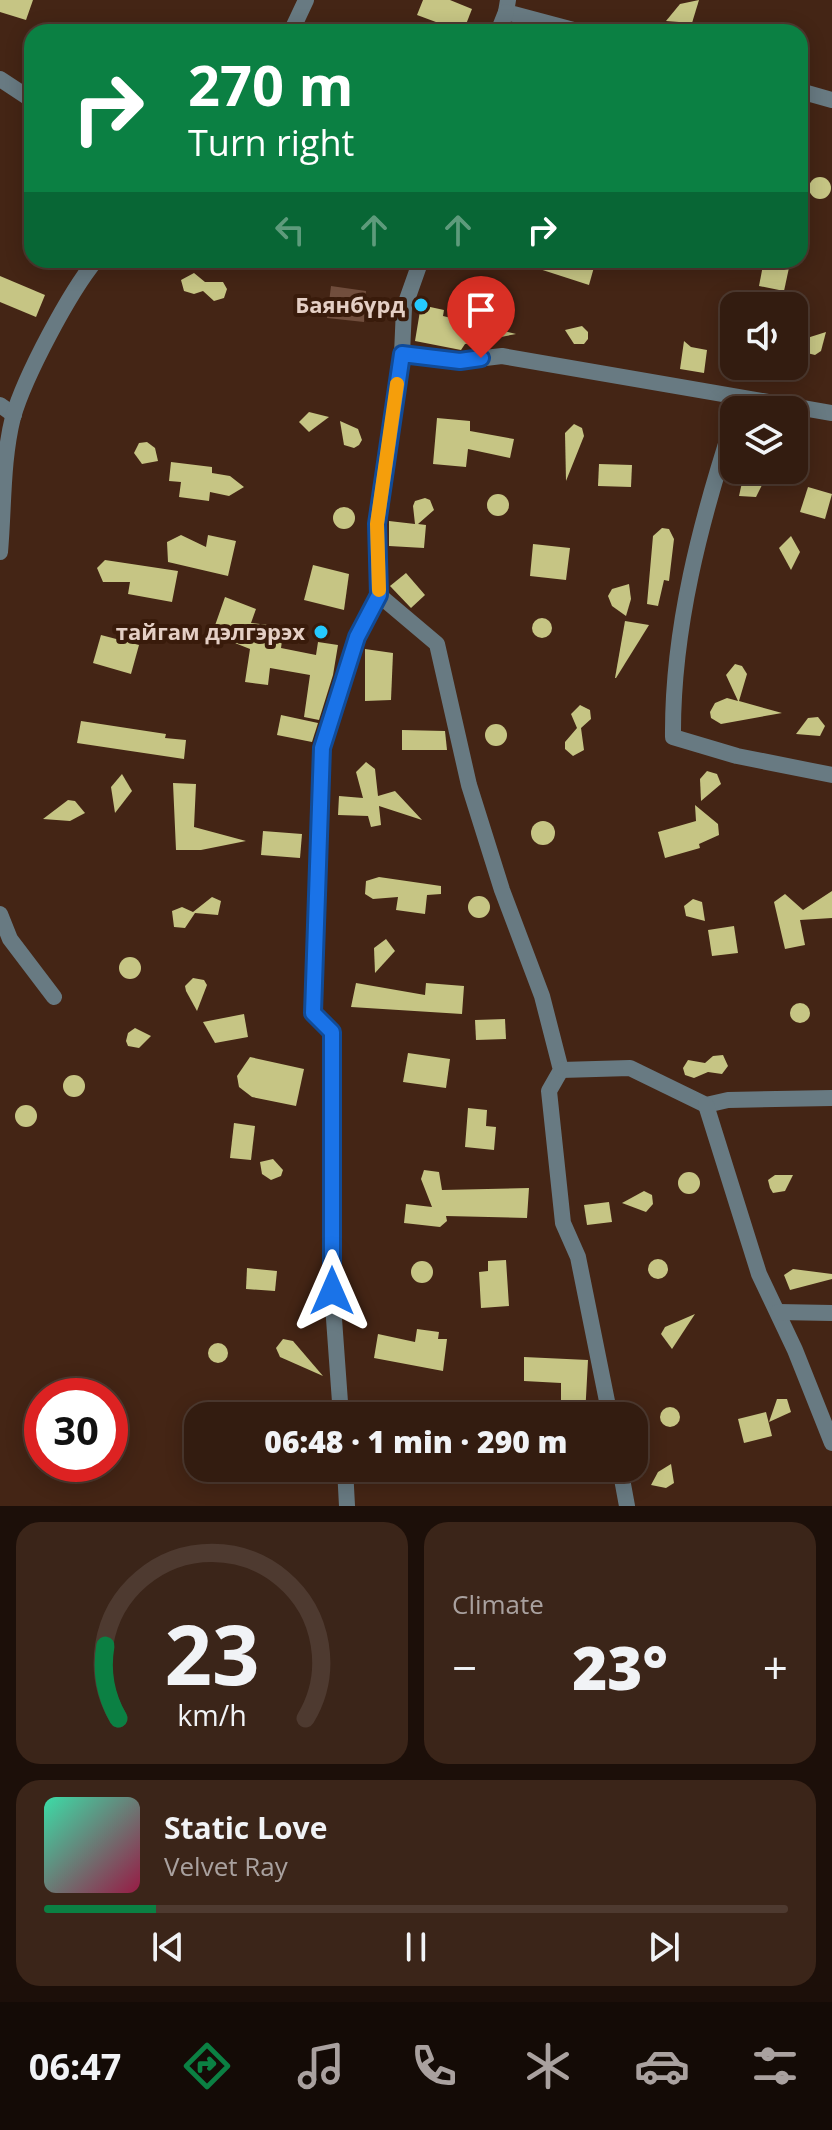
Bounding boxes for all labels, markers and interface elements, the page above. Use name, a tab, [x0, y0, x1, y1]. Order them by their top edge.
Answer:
text: 270 m	[188, 46, 354, 122]
icon: right	[56, 56, 160, 160]
text: Turn right	[188, 118, 354, 167]
icon: left	[268, 208, 312, 252]
icon: ahead	[352, 208, 396, 252]
icon: ahead	[436, 208, 480, 252]
icon: right	[520, 208, 564, 252]
pin	[447, 276, 515, 358]
icon: arrive	[459, 288, 503, 332]
place label: Баянбүрд	[295, 289, 405, 319]
map controls	[720, 292, 808, 484]
button: sound	[720, 292, 808, 380]
marker: Баянбүрд	[412, 296, 430, 314]
button: layers	[720, 396, 808, 484]
place label: тайгам дэлгэрэх	[116, 616, 305, 646]
marker: тайгам дэлгэрэх	[312, 623, 330, 641]
position arrow	[290, 1249, 374, 1333]
speed limit sign: 30	[24, 1378, 128, 1482]
text: 06:48 · 1 min · 290 m	[264, 1421, 568, 1462]
text: Climate	[452, 1586, 544, 1622]
text: 23	[164, 1596, 260, 1709]
text: 23°	[572, 1626, 668, 1708]
text: −	[452, 1637, 477, 1697]
text: +	[763, 1637, 788, 1697]
text: km/h	[177, 1695, 247, 1734]
text: Static Love	[164, 1807, 327, 1848]
text: Velvet Ray	[164, 1848, 288, 1884]
icon: previous	[146, 1925, 190, 1969]
icon: pause	[394, 1925, 438, 1969]
icon: next	[642, 1925, 686, 1969]
icon: directions	[179, 2038, 235, 2094]
icon: music	[293, 2038, 349, 2094]
icon: phone	[406, 2038, 462, 2094]
icon: climate	[520, 2038, 576, 2094]
icon: car	[634, 2038, 690, 2094]
icon: filters	[747, 2038, 803, 2094]
text: 06:47	[29, 2042, 121, 2091]

